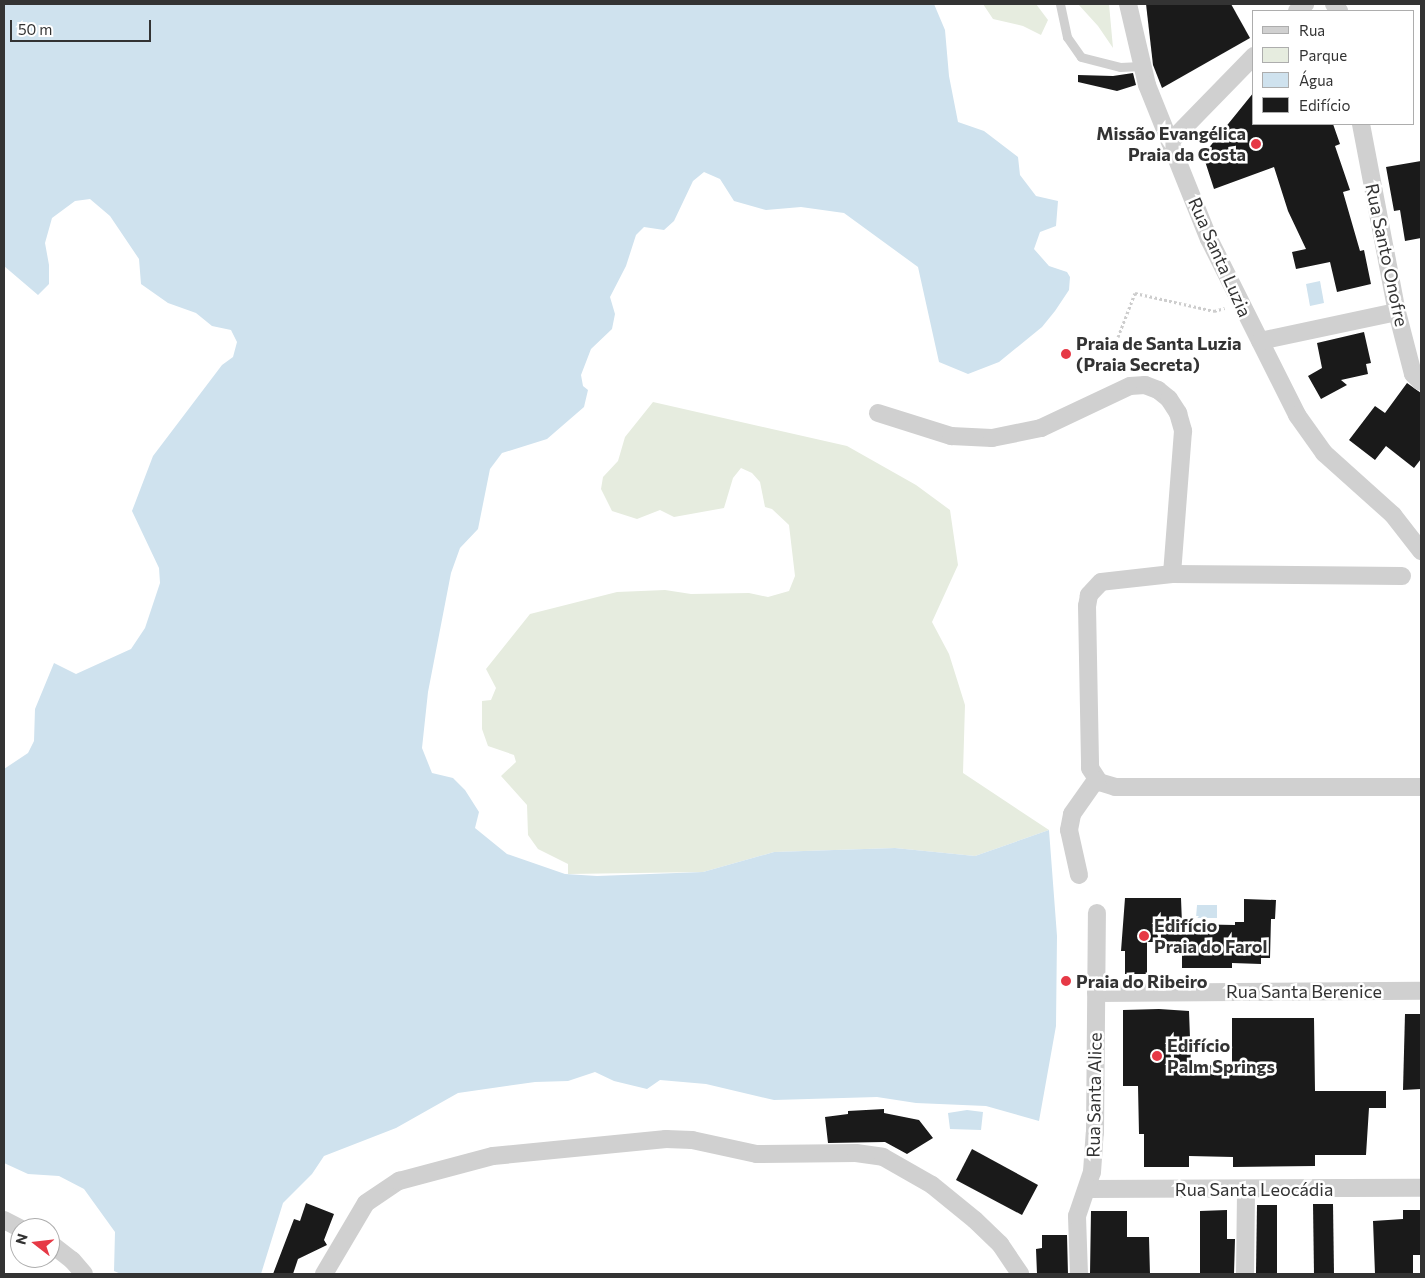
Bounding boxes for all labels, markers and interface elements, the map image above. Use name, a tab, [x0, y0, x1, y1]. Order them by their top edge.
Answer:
scale bar	[12, 10, 154, 42]
legend	[1252, 10, 1415, 125]
text: 50 m	[18, 20, 52, 38]
text: Rua	[1299, 21, 1325, 39]
text: Parque	[1299, 46, 1347, 64]
text: Água	[1299, 71, 1333, 89]
text: Edifício	[1299, 96, 1350, 114]
place label: Missão Evangélica Praia da Costa	[1096, 123, 1246, 166]
marker: Missão Evangélica Praia da Costa	[1250, 138, 1262, 150]
street label: Rua Santo Onofre	[1361, 181, 1413, 329]
street label: Rua Santa Luzia	[1184, 194, 1256, 320]
place label: Praia de Santa Luzia (Praia Secreta)	[1076, 333, 1242, 376]
marker: Praia de Santa Luzia (Praia Secreta)	[1060, 348, 1072, 360]
place label: Edifício Praia do Farol	[1154, 915, 1267, 958]
marker: Edifício Praia do Farol	[1138, 930, 1150, 942]
place label: Praia do Ribeiro	[1076, 970, 1208, 992]
marker: Praia do Ribeiro	[1060, 975, 1072, 987]
street label: Rua Santa Berenice	[1226, 980, 1382, 1002]
street label: Rua Santa Alice	[1082, 1032, 1106, 1158]
place label: Edifício Palm Springs	[1167, 1035, 1275, 1078]
marker: Edifício Palm Springs	[1151, 1050, 1163, 1062]
street label: Rua Santa Leocádia	[1175, 1178, 1333, 1200]
north arrow	[10, 1218, 60, 1268]
text: N	[11, 1232, 31, 1246]

